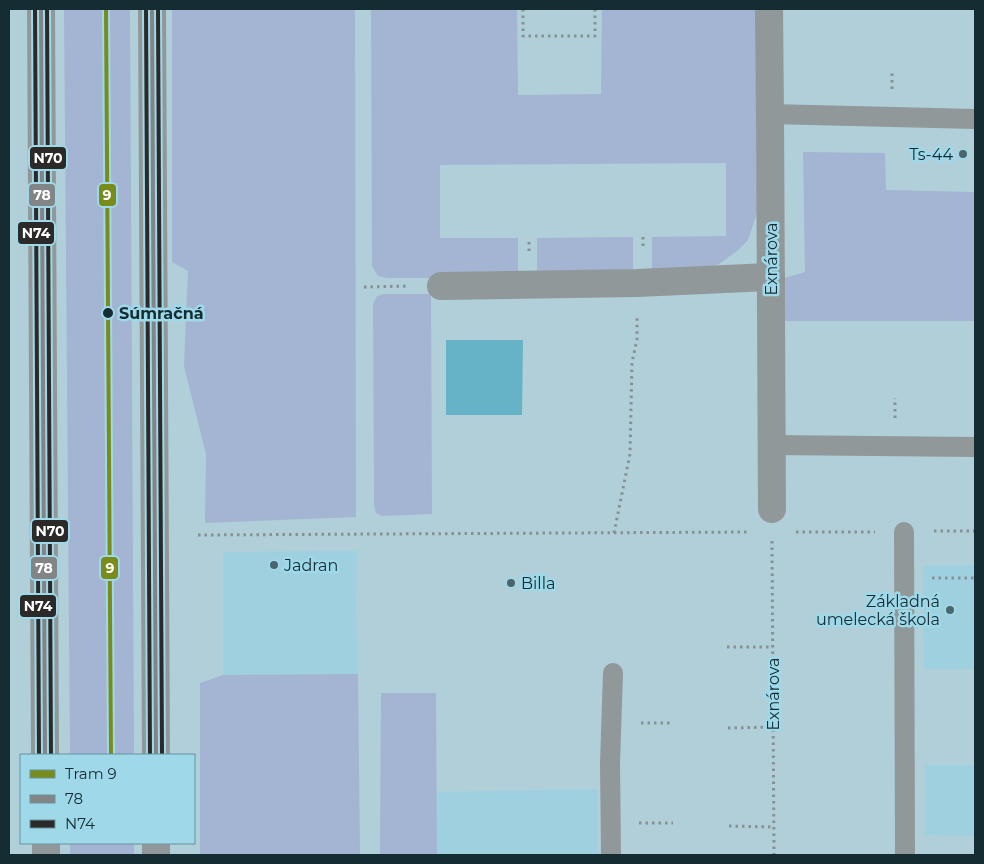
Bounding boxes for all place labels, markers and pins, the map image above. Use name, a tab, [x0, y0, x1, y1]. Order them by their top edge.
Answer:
place label: Ts-44	[909, 145, 953, 164]
marker: Ts-44	[957, 148, 969, 160]
place label: Súmračná	[119, 304, 204, 323]
marker: Súmračná	[101, 306, 115, 320]
place label: Jadran	[283, 556, 338, 575]
marker: Jadran	[268, 559, 280, 571]
place label: Billa	[521, 574, 555, 593]
marker: Billa	[505, 577, 517, 589]
place label: Základná umelecká škola	[816, 592, 940, 629]
marker: Základná umelecká škola	[944, 604, 956, 616]

